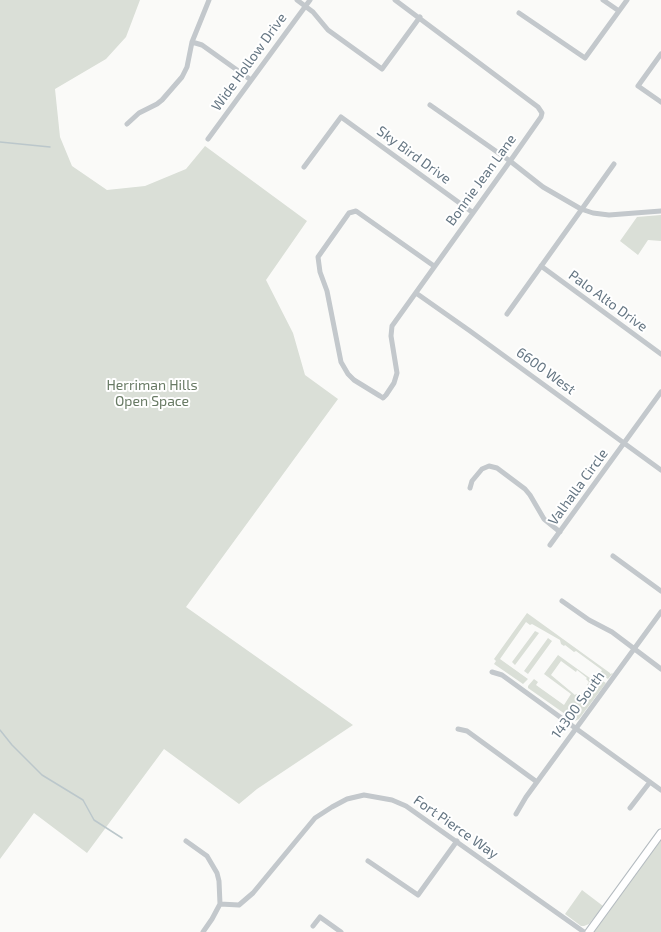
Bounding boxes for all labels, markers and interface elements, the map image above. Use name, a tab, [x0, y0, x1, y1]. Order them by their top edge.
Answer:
street label: Wide Hollow Drive	[208, 10, 290, 114]
street label: Sky Bird Drive	[374, 122, 454, 188]
street label: Bonnie Jean Lane	[442, 131, 520, 229]
street label: Palo Alto Drive	[565, 267, 651, 335]
street label: 6600 West	[513, 344, 579, 398]
park label: Herriman Hills Open Space	[106, 377, 198, 410]
street label: Valhalla Circle	[545, 446, 611, 528]
street label: 14300 South	[548, 668, 608, 742]
street label: Fort Pierce Way	[410, 792, 502, 862]

